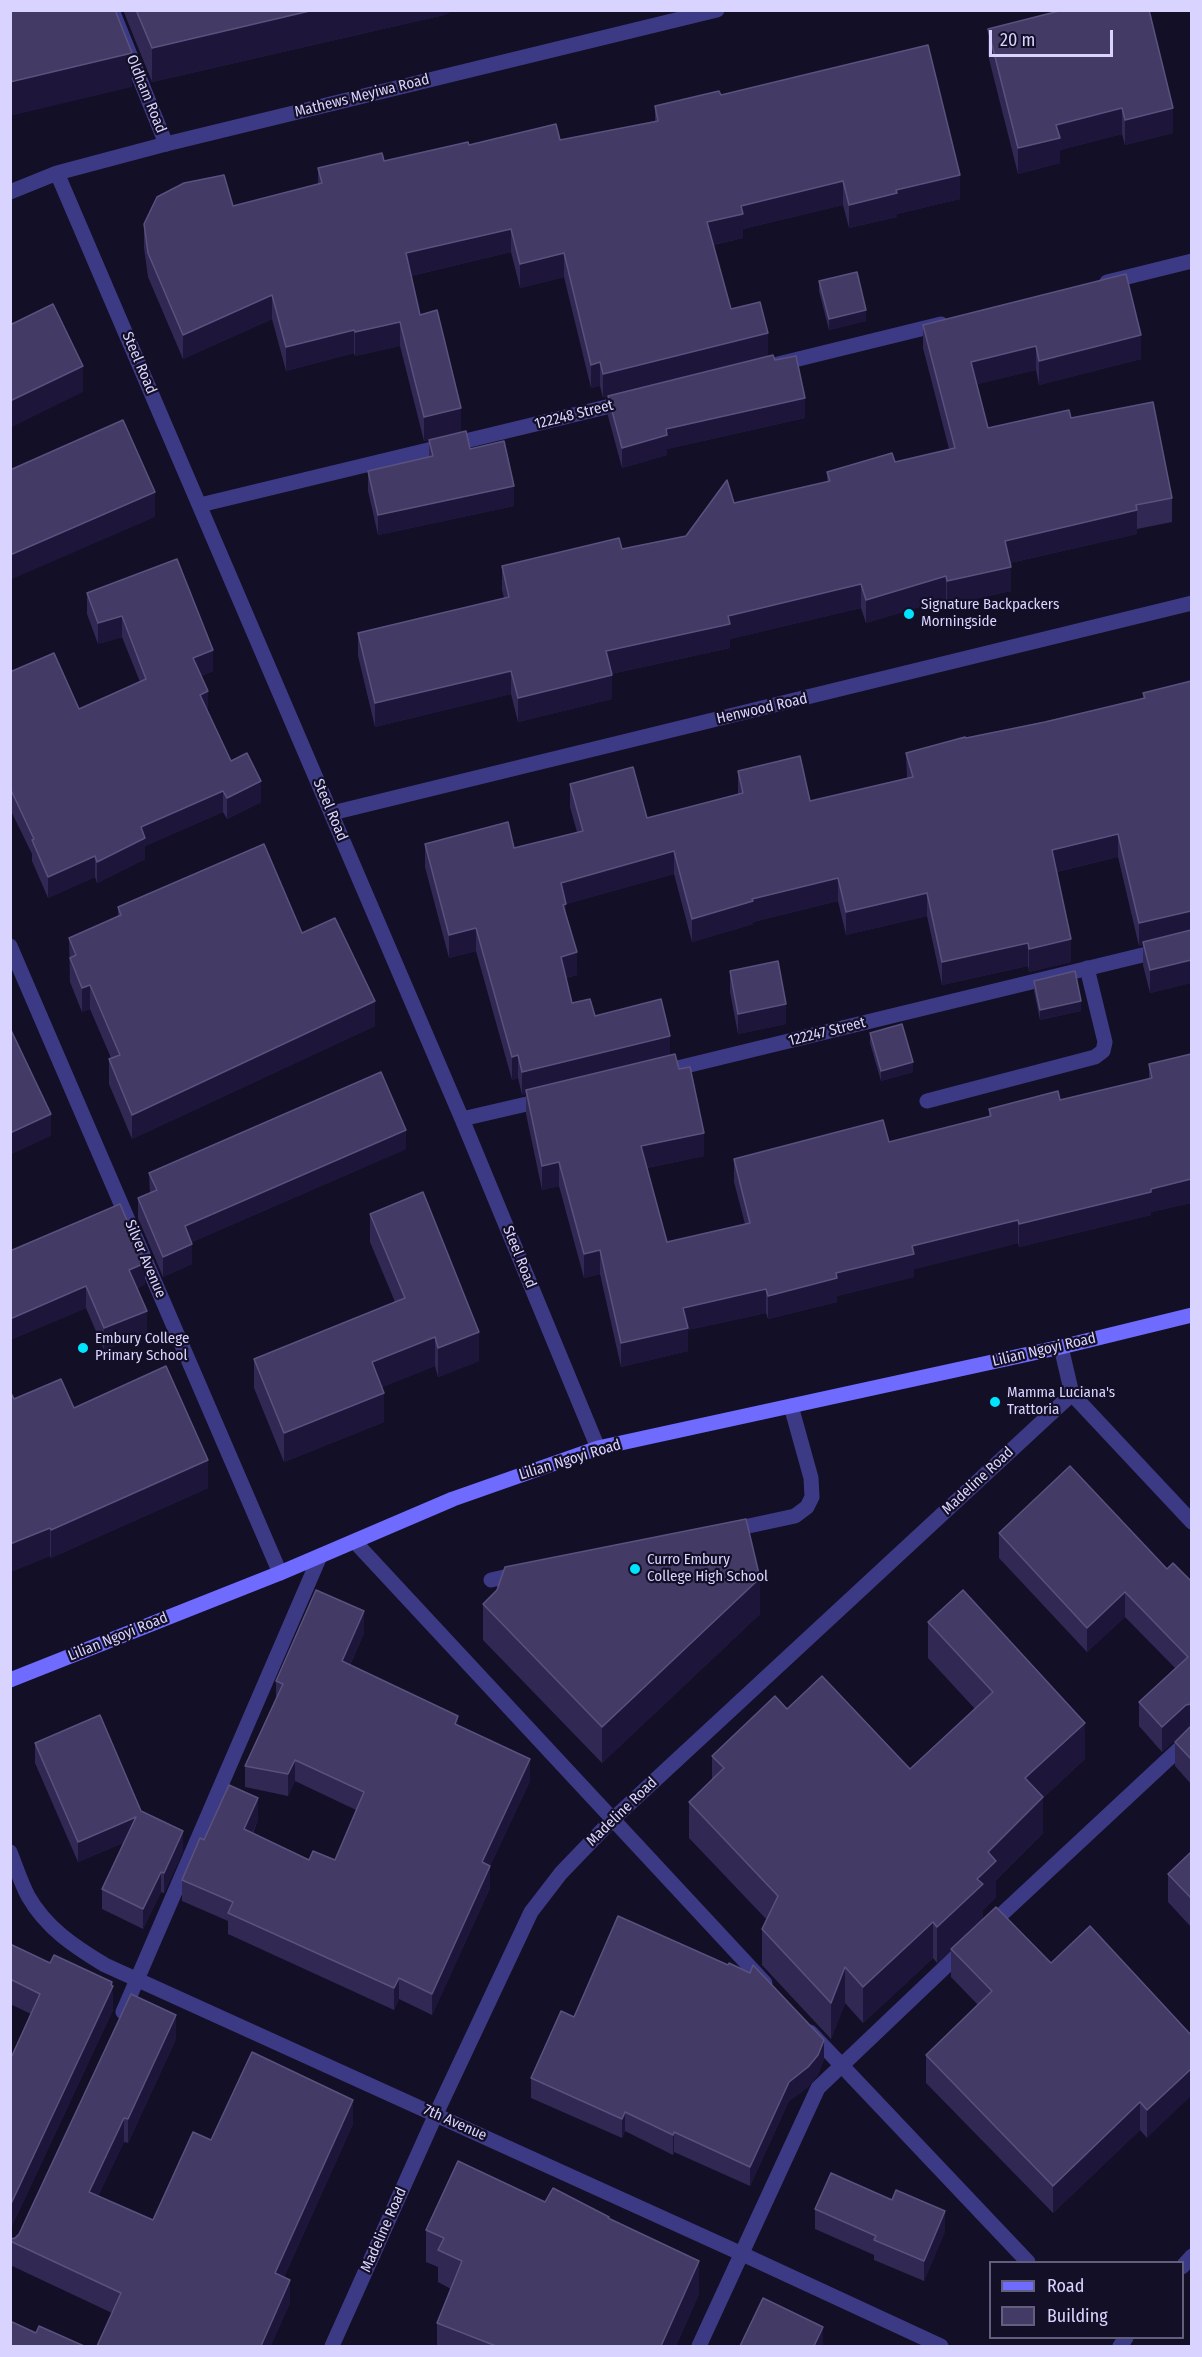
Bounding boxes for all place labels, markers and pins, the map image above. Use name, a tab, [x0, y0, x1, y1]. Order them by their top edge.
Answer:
place label: Signature Backpackers Morningside	[921, 596, 1059, 631]
marker: Signature Backpackers Morningside	[902, 607, 916, 621]
place label: Embury College Primary School	[95, 1330, 189, 1365]
marker: Embury College Primary School	[76, 1341, 90, 1355]
place label: Mamma Luciana's Trattoria	[1007, 1384, 1115, 1419]
marker: Mamma Luciana's Trattoria	[988, 1395, 1002, 1409]
place label: Curro Embury College High School	[647, 1551, 768, 1586]
marker: Curro Embury College High School	[628, 1562, 642, 1576]

